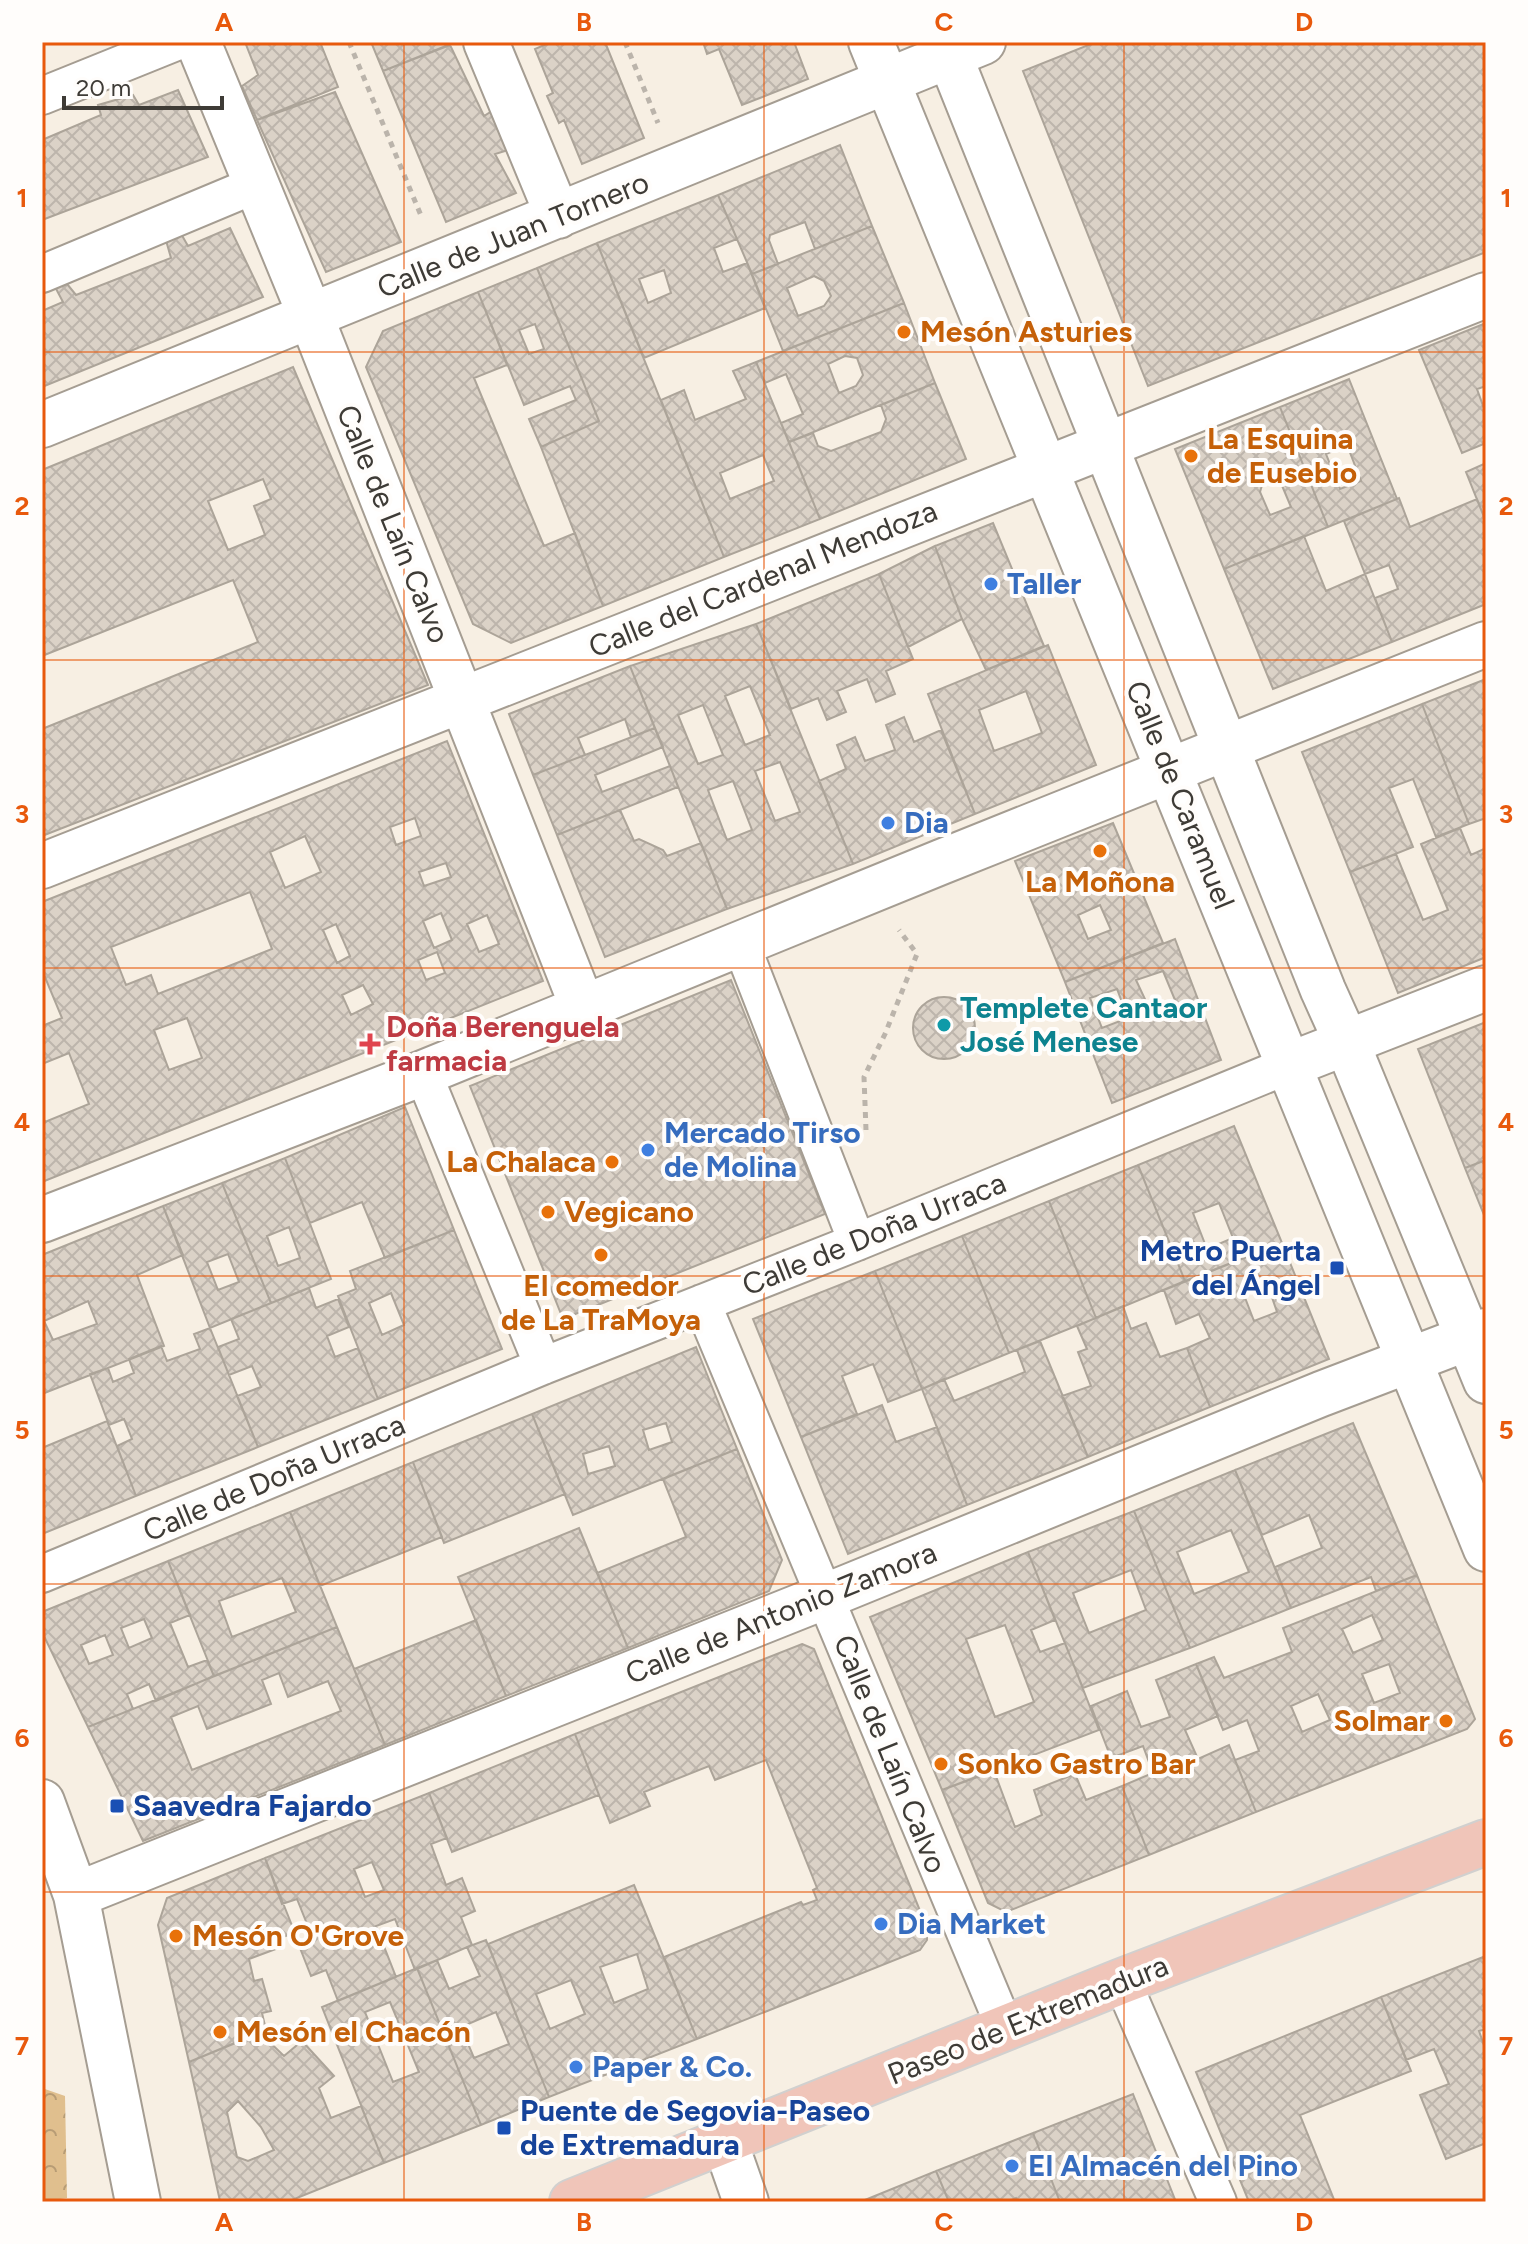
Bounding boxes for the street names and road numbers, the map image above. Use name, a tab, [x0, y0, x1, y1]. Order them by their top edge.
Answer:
street label: Calle de Juan Tornero	[372, 163, 654, 306]
street label: Calle de Laín Calvo	[329, 399, 458, 648]
street label: Calle del Cardenal Mendoza	[583, 492, 942, 665]
street label: Calle de Caramuel	[1118, 675, 1243, 914]
street label: Calle de Doña Urraca	[737, 1164, 1011, 1303]
street label: Calle de Doña Urraca	[137, 1406, 410, 1549]
street label: Calle de Antonio Zamora	[620, 1533, 942, 1692]
street label: Calle de Laín Calvo	[826, 1629, 955, 1878]
street label: Paseo de Extremadura	[882, 1946, 1174, 2093]

